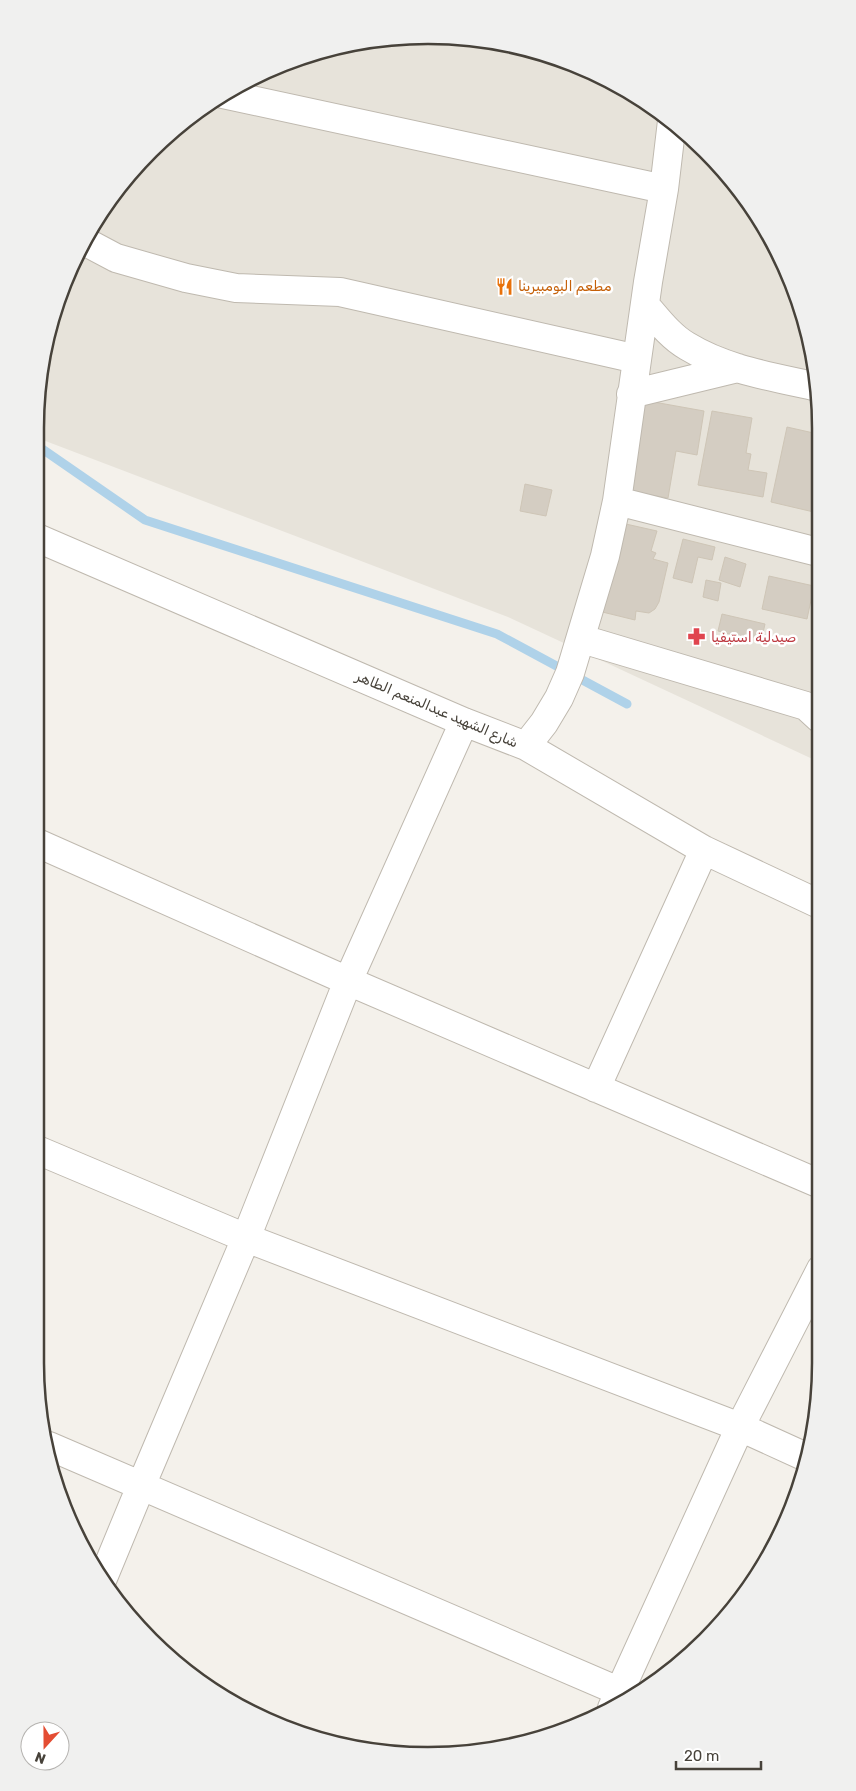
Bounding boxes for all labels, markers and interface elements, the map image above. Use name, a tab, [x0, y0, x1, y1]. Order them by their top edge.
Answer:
restaurant icon: مطعم البومبيرينا	[494, 276, 514, 296]
place label: مطعم البومبيرينا	[518, 278, 612, 295]
pharmacy icon: صيدلية استيفيا	[687, 627, 707, 647]
place label: صيدلية استيفيا	[711, 629, 796, 646]
street label: شارع الشهيد عبدالمنعم الطاهر	[351, 667, 521, 753]
north arrow	[20, 1721, 70, 1771]
scale bar	[676, 1738, 761, 1770]
text: 20 m	[684, 1747, 719, 1765]
text: N	[33, 1748, 48, 1767]

